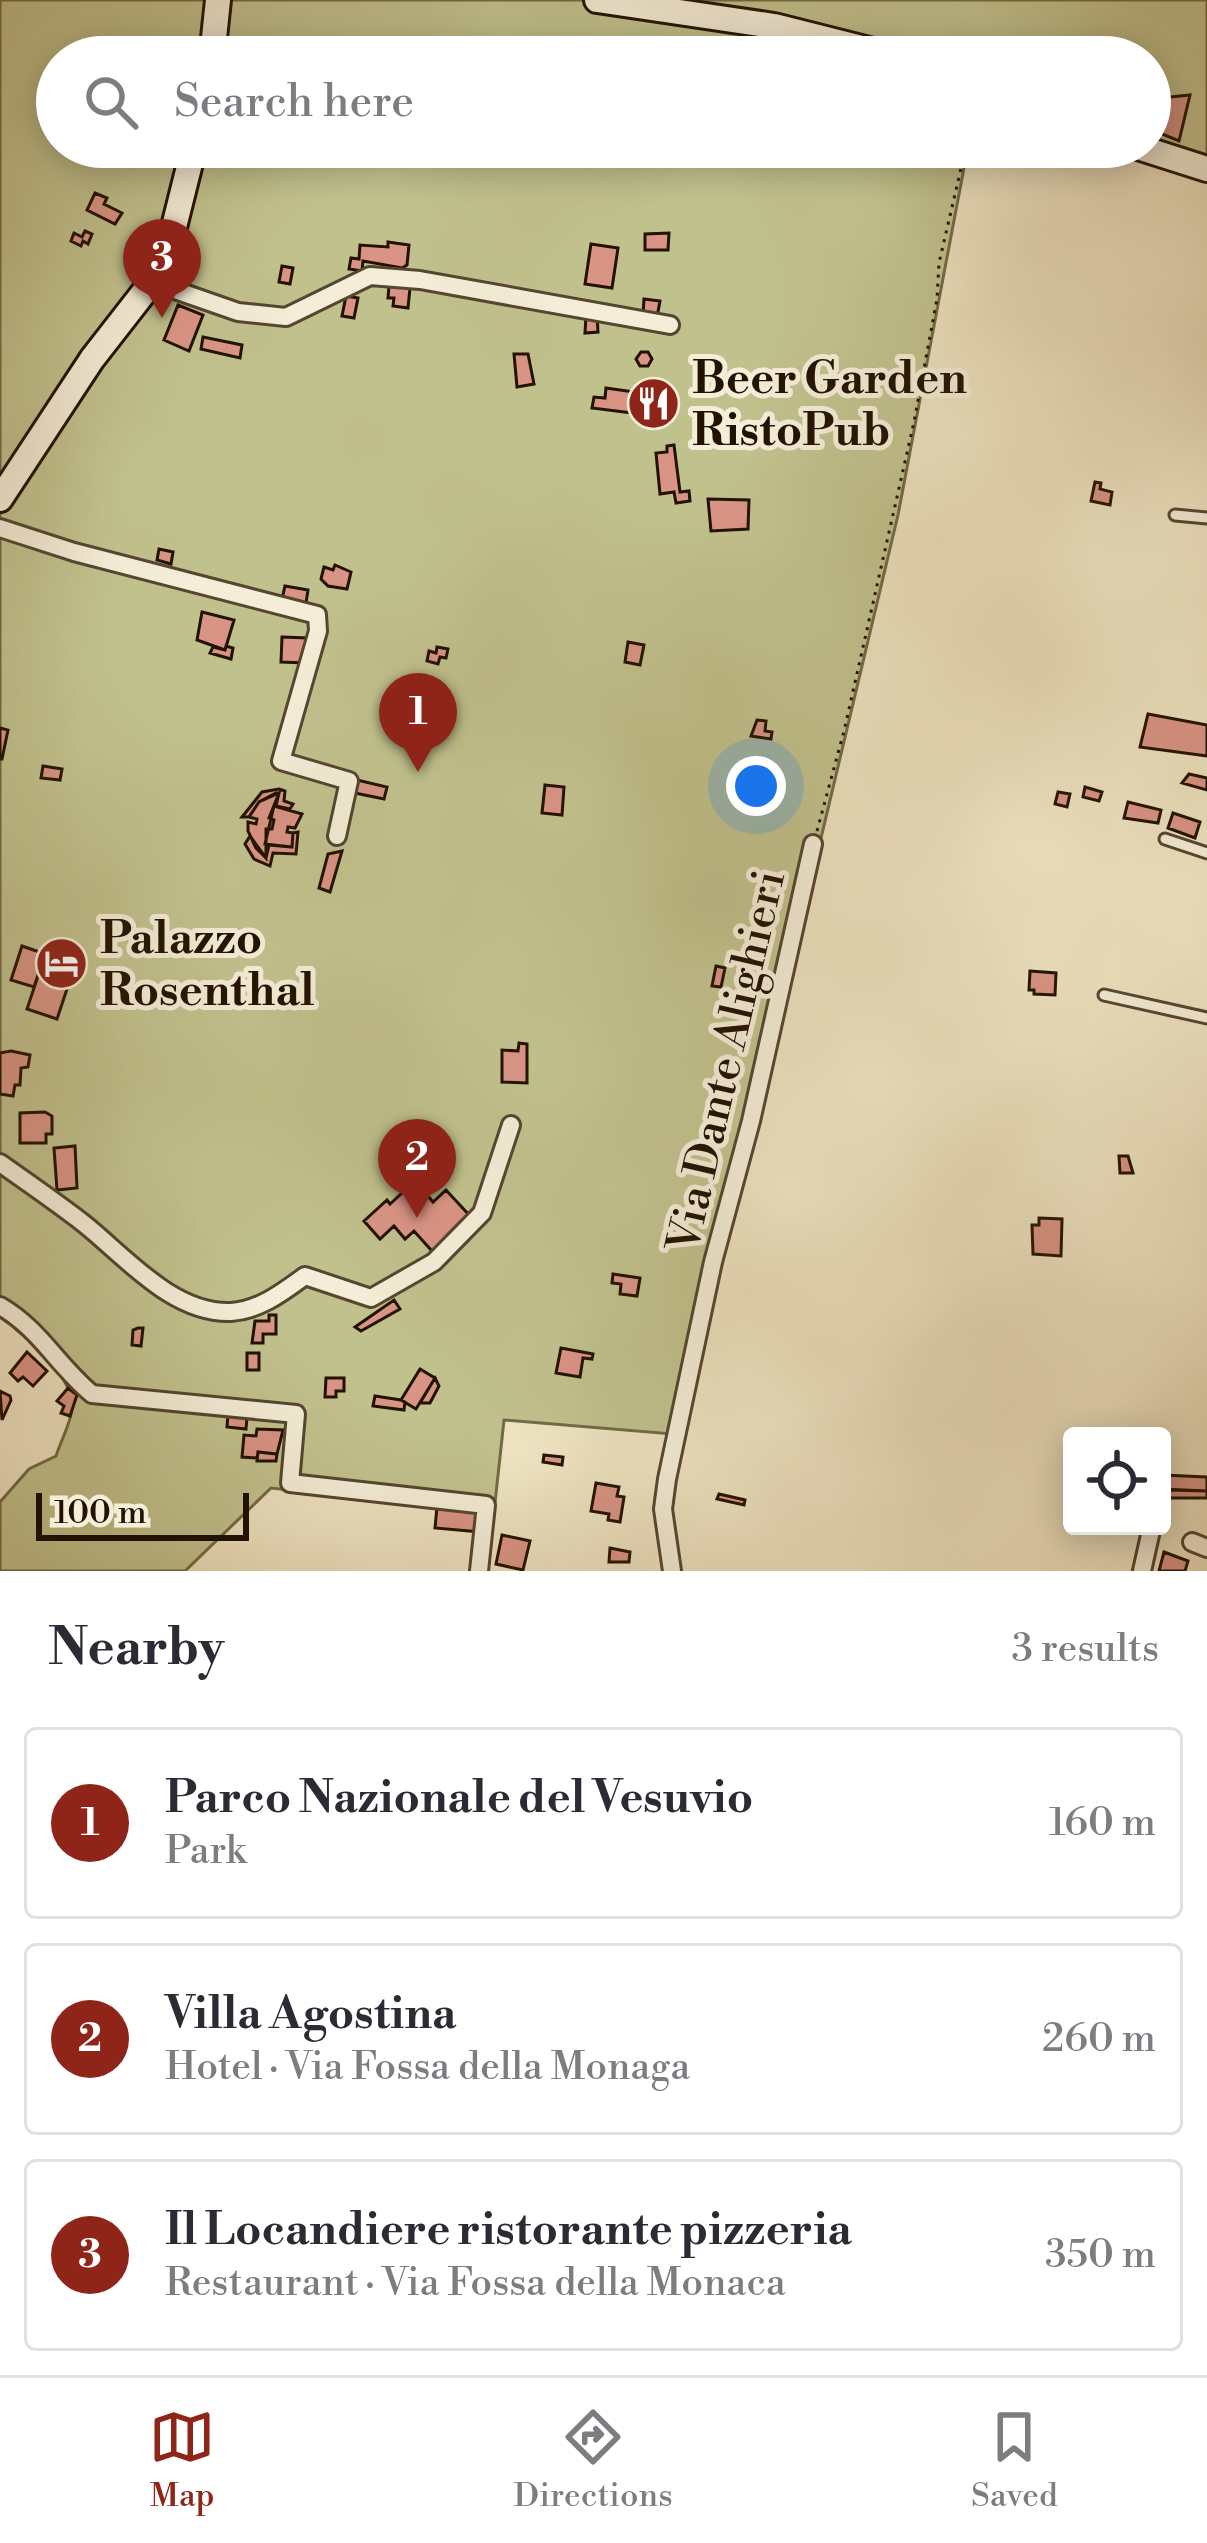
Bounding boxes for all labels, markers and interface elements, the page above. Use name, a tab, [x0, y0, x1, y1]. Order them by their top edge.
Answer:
search box	[36, 36, 1171, 168]
icon: search	[78, 69, 144, 135]
text: Search here	[174, 74, 414, 131]
pin: 3	[123, 219, 201, 318]
place label: Beer Garden RistoPub	[692, 351, 967, 460]
restaurant icon: Beer Garden RistoPub	[625, 375, 681, 431]
pin: 1	[379, 673, 457, 772]
your location	[726, 756, 786, 816]
street label: Via Dante Alighieri	[656, 865, 799, 1259]
place label: Palazzo Rosenthal	[100, 911, 315, 1020]
hotel icon: Palazzo Rosenthal	[33, 935, 89, 991]
pin: 2	[378, 1119, 456, 1218]
map controls	[1063, 1427, 1171, 1535]
button: locate	[1063, 1427, 1171, 1535]
scale bar	[36, 1487, 249, 1540]
text: 100 m	[54, 1493, 147, 1534]
text: Nearby	[48, 1617, 224, 1681]
text: 3 results	[1011, 1625, 1159, 1674]
text: Parco Nazionale del Vesuvio	[165, 1770, 753, 1827]
text: 1	[81, 1799, 99, 1848]
text: 160 m	[1049, 1799, 1156, 1848]
text: Park	[165, 1827, 246, 1876]
text: Villa Agostina	[165, 1986, 456, 2043]
text: 2	[78, 2015, 102, 2064]
text: 260 m	[1042, 2015, 1156, 2064]
text: Hotel · Via Fossa della Monaga	[165, 2043, 690, 2092]
text: Il Locandiere ristorante pizzeria	[165, 2202, 852, 2259]
text: 3	[78, 2231, 102, 2280]
text: 350 m	[1045, 2231, 1156, 2280]
text: Restaurant · Via Fossa della Monaca	[165, 2259, 786, 2308]
tab: Map	[149, 2404, 215, 2517]
tab: Directions	[514, 2404, 673, 2517]
tab: Saved	[971, 2404, 1058, 2517]

